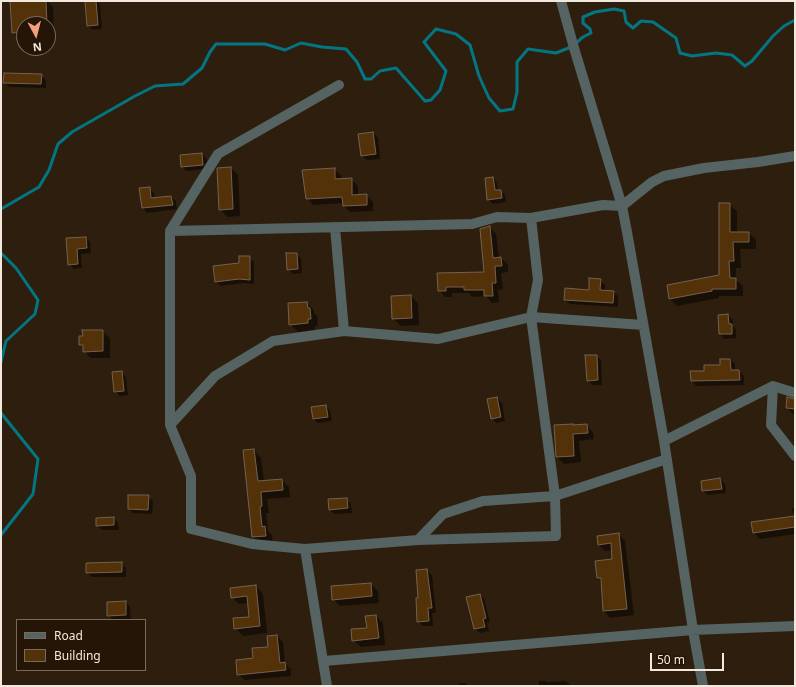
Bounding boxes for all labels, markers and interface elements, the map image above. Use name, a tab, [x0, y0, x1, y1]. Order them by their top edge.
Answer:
north arrow	[16, 16, 56, 56]
text: N	[32, 39, 43, 55]
legend	[16, 619, 146, 671]
text: Road	[54, 627, 83, 644]
scale bar	[652, 645, 726, 671]
text: Building	[54, 647, 101, 664]
text: 50 m	[657, 651, 685, 668]

